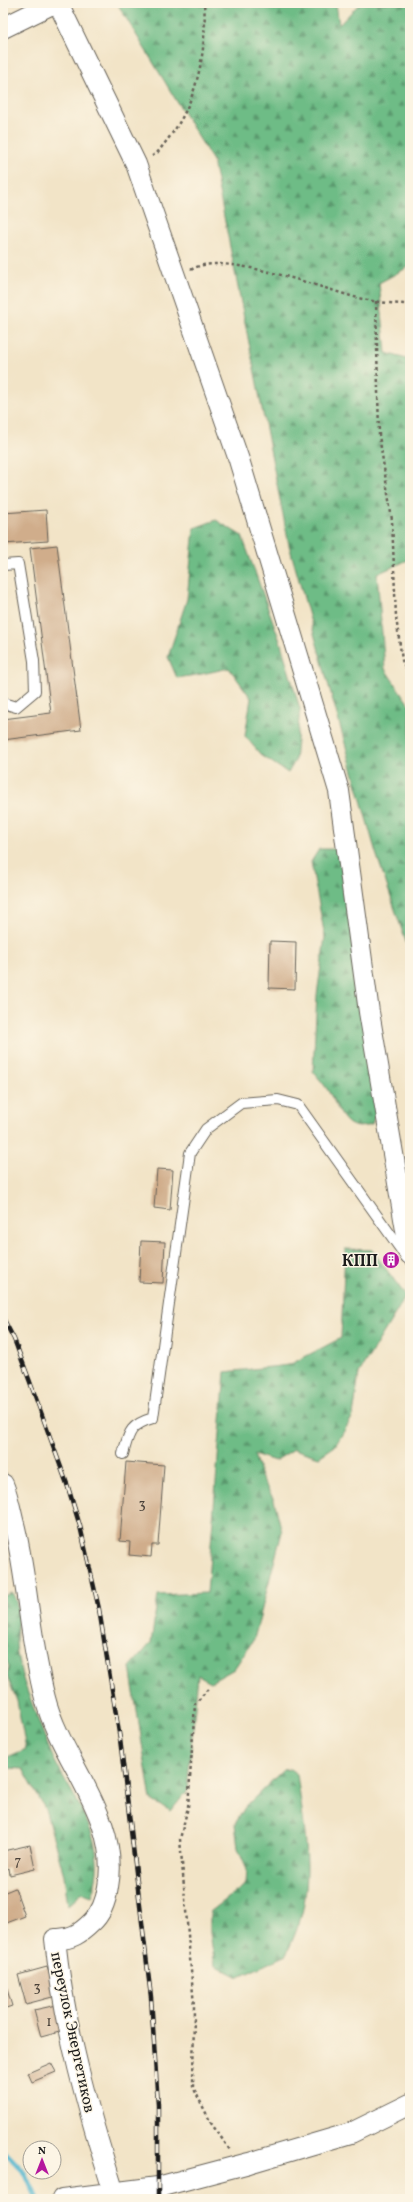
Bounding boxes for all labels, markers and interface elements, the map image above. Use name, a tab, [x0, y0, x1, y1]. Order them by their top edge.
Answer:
building icon: КПП	[381, 1250, 401, 1270]
place label: КПП	[342, 1251, 378, 1273]
house number: 3	[138, 1495, 146, 1514]
house number: 7	[15, 1852, 22, 1871]
street label: переулок Энергетиков	[44, 1950, 100, 2115]
house number: 3	[33, 1978, 41, 1997]
house number: 1	[46, 2013, 52, 2032]
north arrow	[22, 2140, 62, 2180]
text: N	[38, 2144, 46, 2159]

